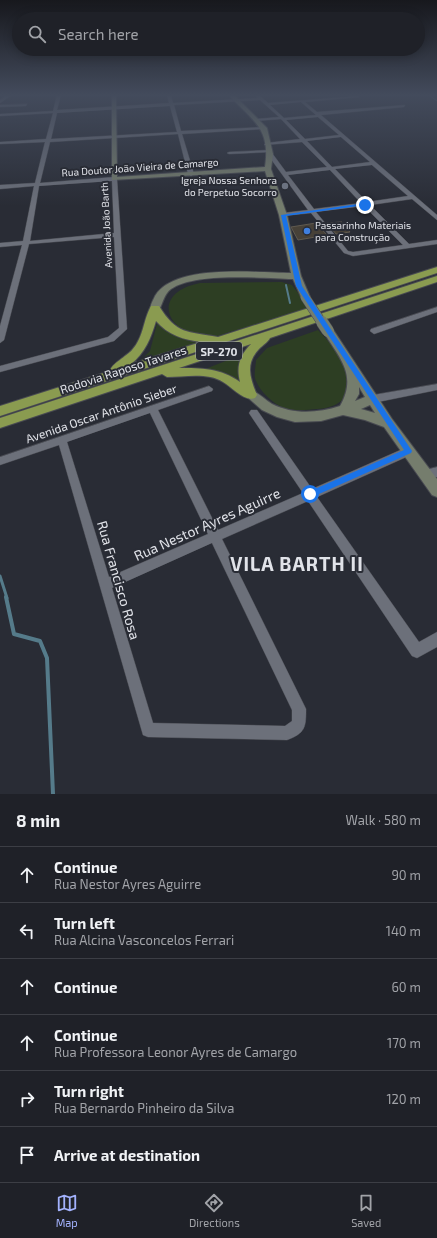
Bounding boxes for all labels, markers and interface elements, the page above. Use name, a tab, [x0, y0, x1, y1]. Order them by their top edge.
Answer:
search box	[12, 12, 425, 56]
icon: search	[26, 23, 48, 45]
text: Search here	[58, 25, 139, 43]
street label: Rua Doutor João Vieira de Camargo	[61, 156, 219, 178]
place label: Igreja Nossa Senhora do Perpetuo Socorro	[181, 174, 277, 198]
marker: Igreja Nossa Senhora do Perpetuo Socorro	[280, 181, 290, 191]
street label: Avenida João Barth	[98, 182, 114, 268]
route end	[356, 196, 374, 214]
place label: Passarinho Materiais para Construção	[315, 219, 411, 244]
marker: Passarinho Materiais para Construção	[302, 226, 312, 236]
street label: Rodovia Raposo Tavares	[58, 342, 188, 396]
road number: SP-270	[196, 342, 242, 360]
street label: Avenida Oscar Antônio Sieber	[24, 380, 179, 446]
street label: Rua Nestor Ayres Aguirre	[131, 484, 283, 564]
route start	[301, 485, 319, 503]
street label: Rua Francisco Rosa	[94, 519, 144, 641]
district label: VILA BARTH II	[230, 552, 364, 575]
text: 8 min	[16, 810, 60, 830]
text: Walk · 580 m	[345, 812, 421, 828]
text: Continue	[54, 858, 117, 876]
icon: ahead	[16, 864, 38, 886]
text: 90 m	[391, 867, 421, 883]
text: Rua Nestor Ayres Aguirre	[54, 876, 201, 892]
text: Turn left	[54, 914, 115, 932]
icon: left	[16, 920, 38, 942]
text: 140 m	[386, 923, 421, 939]
text: Rua Alcina Vasconcelos Ferrari	[54, 932, 234, 948]
icon: ahead	[16, 976, 38, 998]
text: Continue	[54, 978, 117, 996]
text: 60 m	[391, 979, 421, 995]
text: Continue	[54, 1026, 117, 1044]
icon: ahead	[16, 1032, 38, 1054]
text: 170 m	[387, 1035, 421, 1051]
text: Rua Professora Leonor Ayres de Camargo	[54, 1044, 297, 1060]
text: Turn right	[54, 1082, 124, 1100]
icon: right	[16, 1088, 38, 1110]
text: 120 m	[386, 1091, 421, 1107]
text: Rua Bernardo Pinheiro da Silva	[54, 1100, 234, 1116]
icon: arrive	[16, 1144, 38, 1166]
text: Arrive at destination	[54, 1146, 200, 1164]
tab: Map	[56, 1192, 78, 1229]
tab: Directions	[189, 1192, 240, 1229]
tab: Saved	[351, 1192, 381, 1229]

